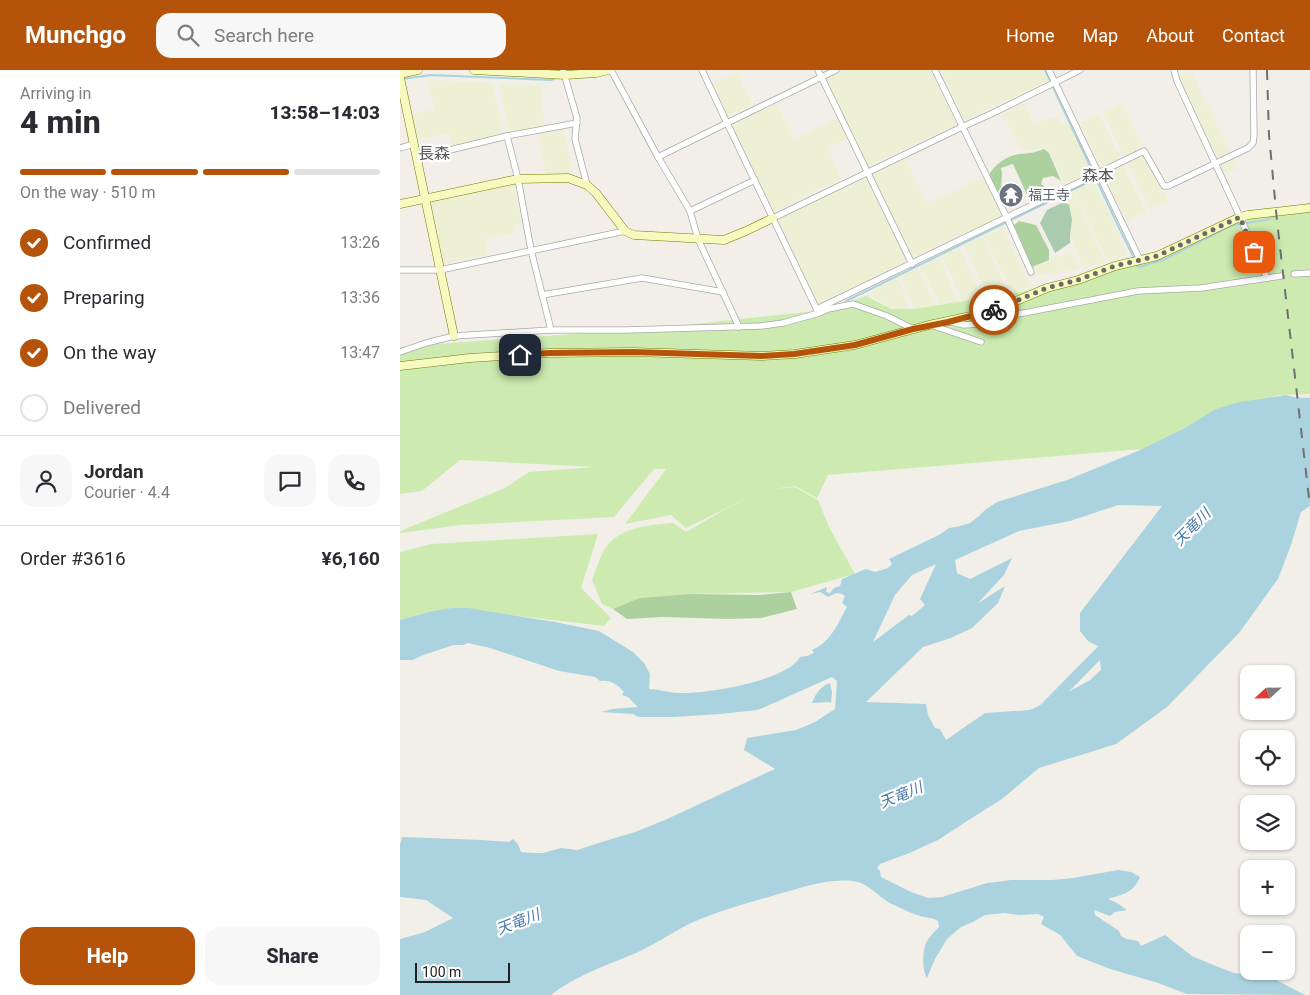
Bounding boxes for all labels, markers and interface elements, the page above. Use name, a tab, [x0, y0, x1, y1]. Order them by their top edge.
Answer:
search box	[156, 13, 506, 58]
text: Munchgo	[25, 21, 126, 49]
icon: search	[174, 21, 202, 49]
text: Search here	[214, 24, 314, 47]
text: Home	[1006, 25, 1055, 46]
text: Map	[1083, 25, 1118, 46]
text: About	[1146, 25, 1194, 46]
text: Contact	[1222, 25, 1285, 46]
text: Arriving in	[20, 84, 91, 103]
text: 13:58–14:03	[269, 101, 380, 124]
text: 4 min	[20, 103, 101, 141]
district label: 長森	[418, 144, 450, 163]
district label: 森本	[1082, 166, 1114, 185]
temple icon: 福王寺	[998, 182, 1024, 208]
text: On the way · 510 m	[20, 183, 156, 202]
place label: 福王寺	[1028, 187, 1070, 203]
icon: check	[20, 229, 48, 257]
text: Confirmed	[63, 231, 151, 254]
pin	[1233, 231, 1275, 273]
text: 13:26	[340, 233, 380, 252]
icon: bag	[1240, 238, 1268, 266]
icon: check	[20, 284, 48, 312]
courier	[969, 285, 1019, 335]
text: Preparing	[63, 286, 145, 309]
text: 13:36	[340, 288, 380, 307]
icon: bike	[980, 296, 1008, 324]
pin	[499, 334, 541, 376]
icon: check	[20, 339, 48, 367]
text: On the way	[63, 341, 156, 364]
icon: home	[506, 341, 534, 369]
text: 13:47	[340, 343, 380, 362]
text: Delivered	[63, 396, 141, 419]
button: person	[20, 455, 72, 507]
button: chat	[264, 455, 316, 507]
button: phone	[328, 455, 380, 507]
text: Jordan	[84, 460, 144, 483]
text: Courier · 4.4	[84, 483, 170, 502]
water label: 天竜川	[1170, 503, 1216, 549]
text: Order #3616	[20, 547, 126, 570]
text: ¥6,160	[322, 547, 380, 570]
north arrow	[1240, 665, 1295, 720]
map controls	[1240, 665, 1295, 980]
button: locate	[1240, 730, 1295, 785]
water label: 天竜川	[877, 777, 927, 812]
button: layers	[1240, 795, 1295, 850]
button: +	[1240, 860, 1295, 915]
water label: 天竜川	[494, 905, 544, 938]
button: −	[1240, 925, 1295, 980]
button: Help	[20, 927, 195, 985]
button: Share	[205, 927, 380, 985]
scale bar	[415, 960, 510, 983]
text: 100 m	[422, 964, 461, 980]

